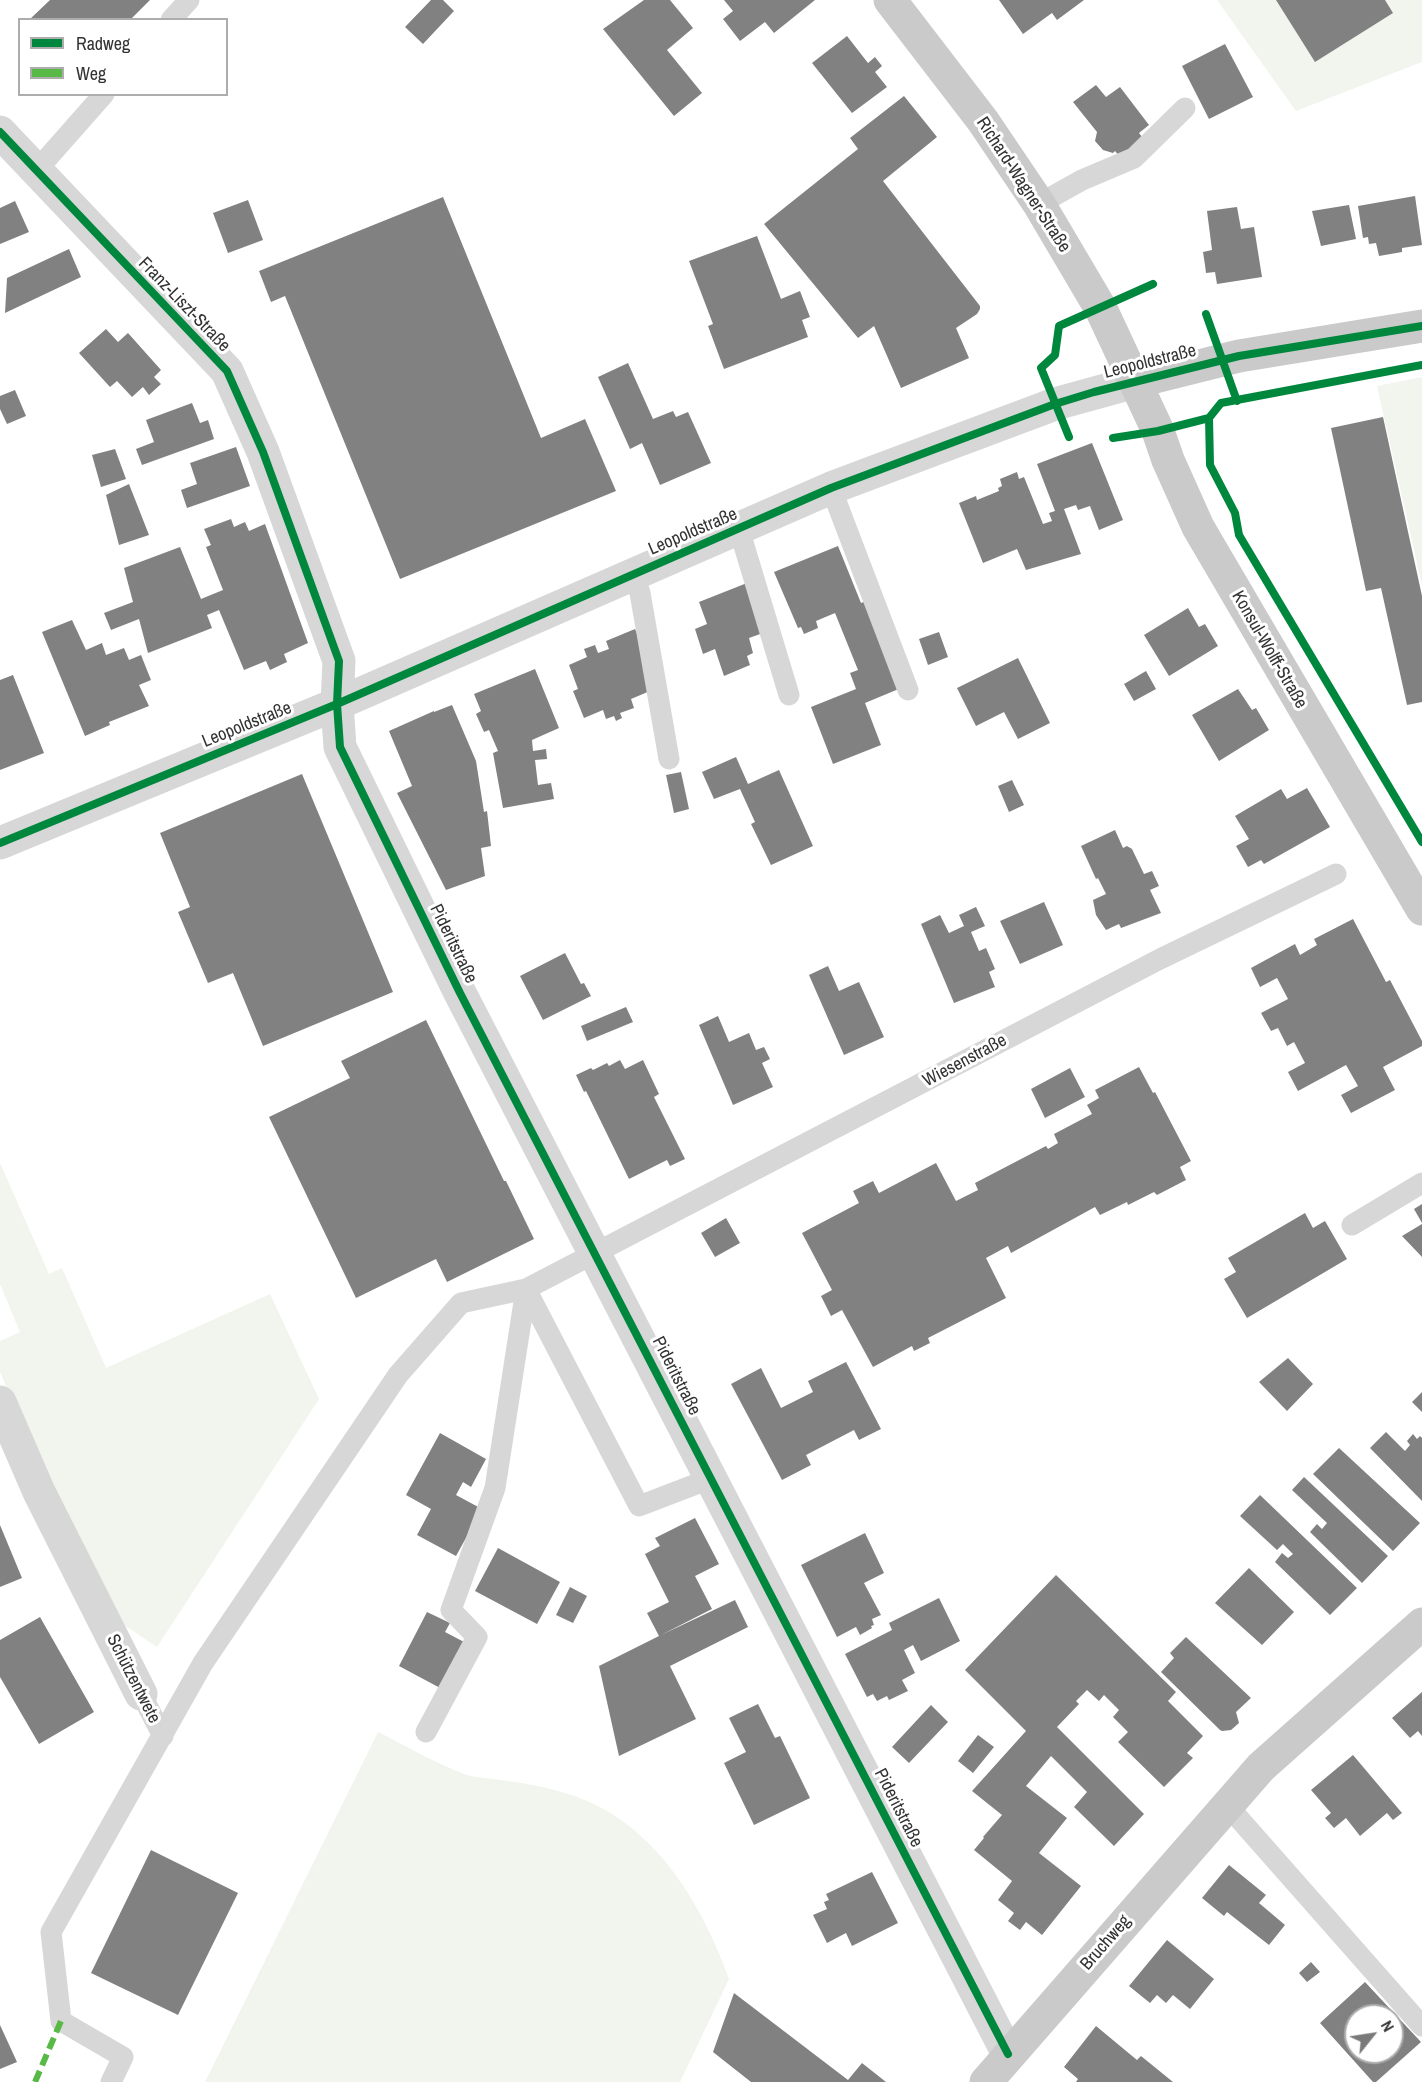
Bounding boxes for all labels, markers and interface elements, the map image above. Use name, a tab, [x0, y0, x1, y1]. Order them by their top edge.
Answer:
legend	[18, 18, 228, 96]
text: Radweg	[76, 31, 130, 56]
text: Weg	[76, 61, 106, 86]
street label: Richard-Wagner-Straße	[971, 113, 1075, 257]
street label: Franz-Liszt-Straße	[133, 253, 235, 357]
street label: Leopoldstraße	[1102, 340, 1198, 384]
street label: Leopoldstraße	[645, 504, 741, 560]
street label: Konsul-Wolff-Straße	[1227, 587, 1311, 713]
street label: Leopoldstraße	[199, 697, 295, 753]
street label: Pideritstraße	[425, 901, 481, 987]
street label: Wiesenstraße	[919, 1030, 1011, 1092]
street label: Pideritstraße	[647, 1333, 705, 1419]
street label: Schützentwete	[101, 1631, 165, 1727]
street label: Pideritstraße	[869, 1765, 927, 1851]
street label: Bruchweg	[1076, 1911, 1136, 1975]
north arrow	[1344, 2004, 1404, 2064]
text: N	[1376, 2016, 1400, 2036]

